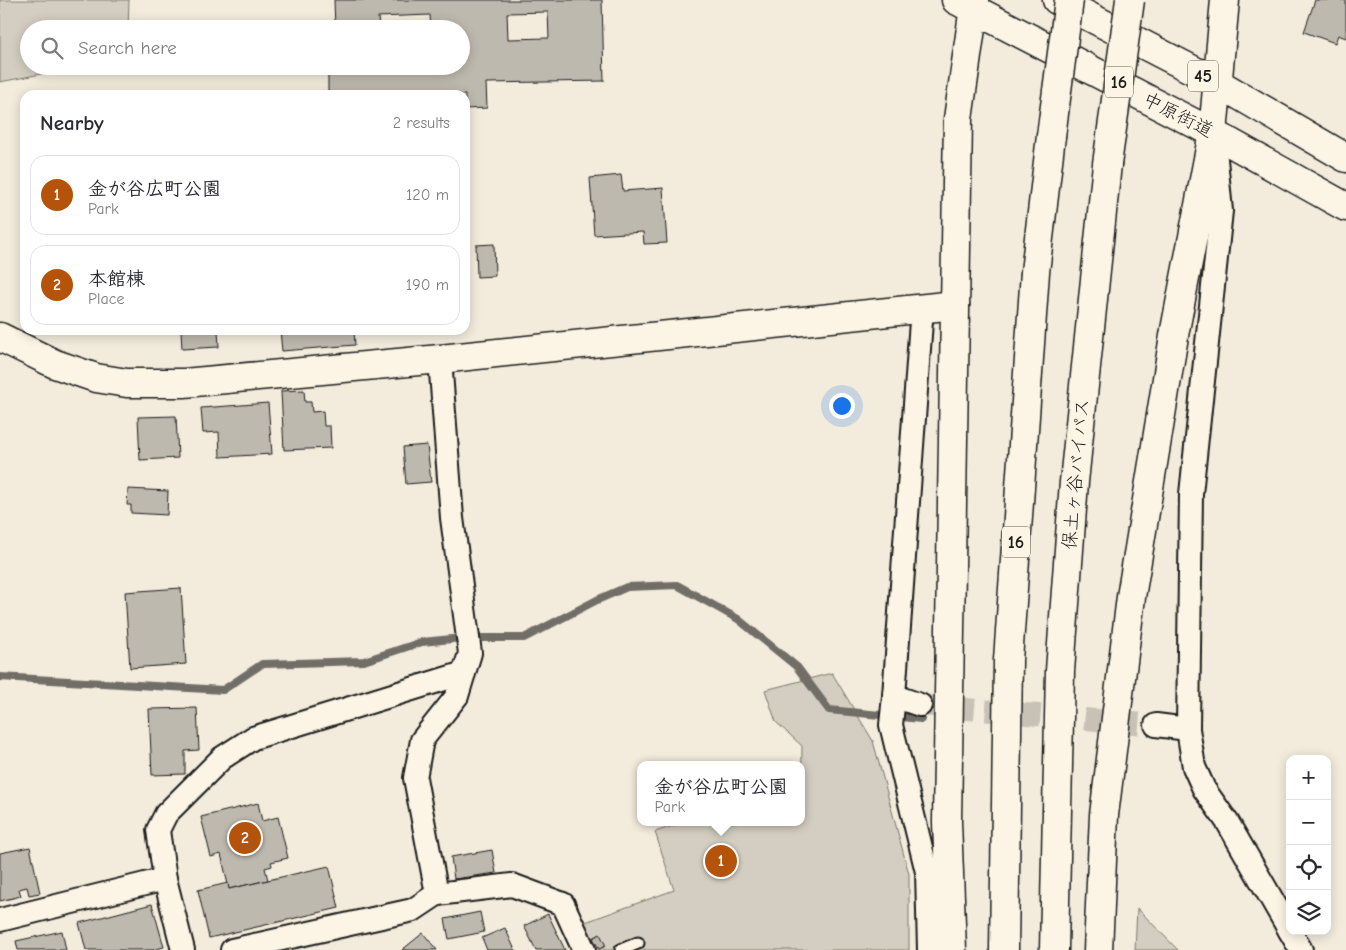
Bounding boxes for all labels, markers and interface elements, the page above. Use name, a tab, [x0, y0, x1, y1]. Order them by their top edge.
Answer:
search box	[20, 20, 470, 75]
icon: search	[38, 34, 66, 62]
text: Search here	[78, 37, 177, 59]
road number: 45	[1188, 60, 1218, 92]
road number: 16	[1105, 66, 1133, 98]
street label: 中原街道	[1139, 88, 1217, 142]
text: Nearby	[40, 111, 104, 135]
text: 2 results	[393, 114, 450, 132]
text: 金が谷広町公園	[88, 178, 221, 200]
text: 1	[54, 186, 60, 204]
text: 120 m	[406, 186, 449, 204]
text: Park	[88, 200, 119, 218]
text: 本館棟	[88, 268, 145, 290]
text: 2	[53, 276, 61, 294]
text: 190 m	[406, 276, 449, 294]
text: Place	[88, 290, 124, 308]
your location	[829, 393, 855, 419]
street label: 保土ヶ谷バイパス	[1058, 398, 1094, 550]
road number: 16	[1002, 526, 1030, 558]
map controls	[1286, 755, 1331, 935]
button: +	[1286, 755, 1331, 800]
popup	[637, 761, 805, 826]
text: 金が谷広町公園	[654, 776, 788, 798]
text: Park	[654, 798, 685, 816]
button: −	[1286, 800, 1331, 845]
pin: 2	[229, 819, 261, 857]
pin: 1	[705, 842, 737, 880]
button: locate	[1286, 845, 1331, 890]
button: layers	[1286, 890, 1331, 935]

